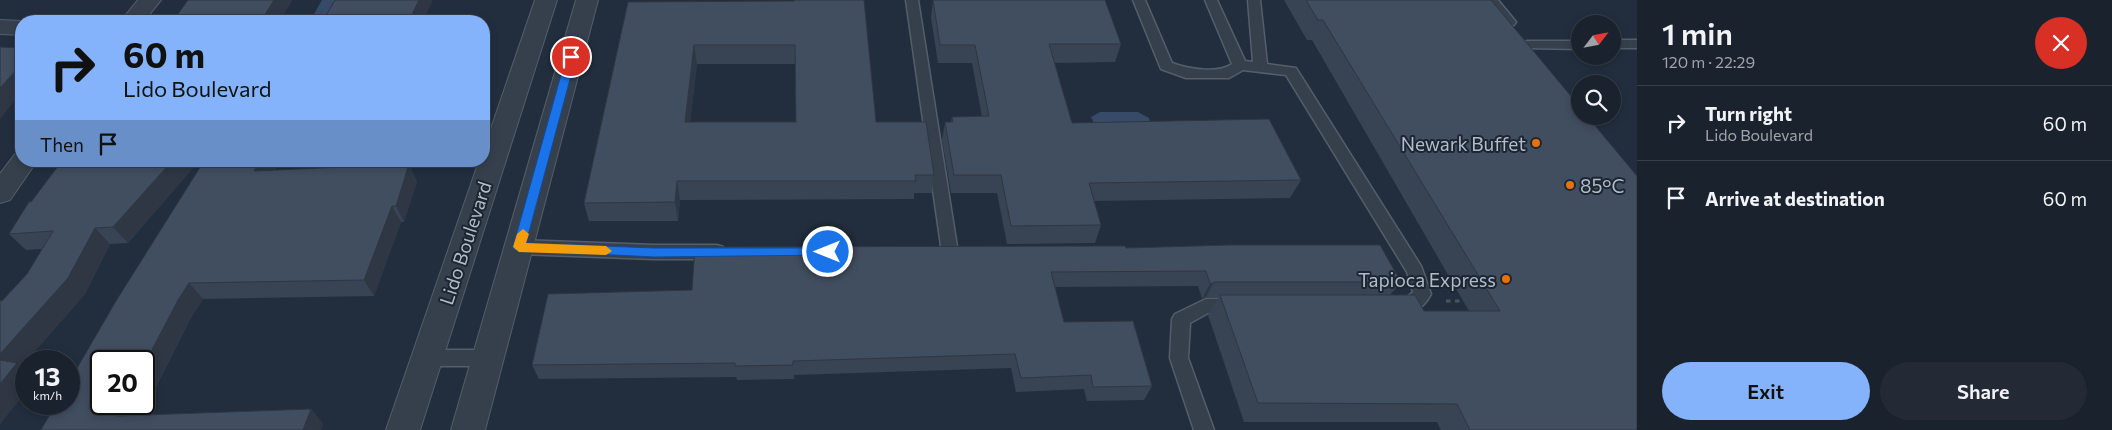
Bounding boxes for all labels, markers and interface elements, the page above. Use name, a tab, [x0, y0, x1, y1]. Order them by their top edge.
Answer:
text: 1 min	[1662, 14, 1733, 51]
north arrow	[1571, 15, 1621, 65]
map controls	[1571, 15, 1621, 125]
button: close	[2035, 17, 2087, 69]
text: 60 m	[123, 32, 205, 75]
icon: right	[40, 35, 105, 100]
pin	[550, 36, 592, 78]
icon: arrive	[557, 43, 585, 71]
text: 120 m · 22:29	[1662, 52, 1755, 71]
text: Lido Boulevard	[123, 75, 272, 102]
button: search	[1571, 75, 1621, 125]
text: Turn right	[1705, 102, 1792, 125]
icon: right	[1662, 109, 1690, 137]
text: 60 m	[2043, 112, 2087, 135]
text: Lido Boulevard	[1705, 125, 1813, 144]
icon: arrive	[94, 130, 122, 158]
place label: Newark Buffet	[1401, 132, 1526, 155]
text: Then	[40, 133, 84, 156]
marker: Newark Buffet	[1530, 137, 1542, 149]
place label: 85°C	[1580, 174, 1624, 197]
street label: Lido Boulevard	[434, 178, 496, 308]
marker: 85°C	[1564, 179, 1576, 191]
icon: arrive	[1662, 184, 1690, 212]
text: Arrive at destination	[1705, 187, 1885, 210]
text: 60 m	[2043, 187, 2087, 210]
position arrow	[801, 225, 853, 277]
place label: Tapioca Express	[1358, 268, 1496, 291]
marker: Tapioca Express	[1500, 273, 1512, 285]
speed limit sign: 20	[90, 350, 155, 415]
text: 13	[35, 361, 60, 391]
button: Exit	[1662, 362, 1870, 420]
button: Share	[1880, 362, 2087, 420]
text: km/h	[33, 388, 62, 402]

